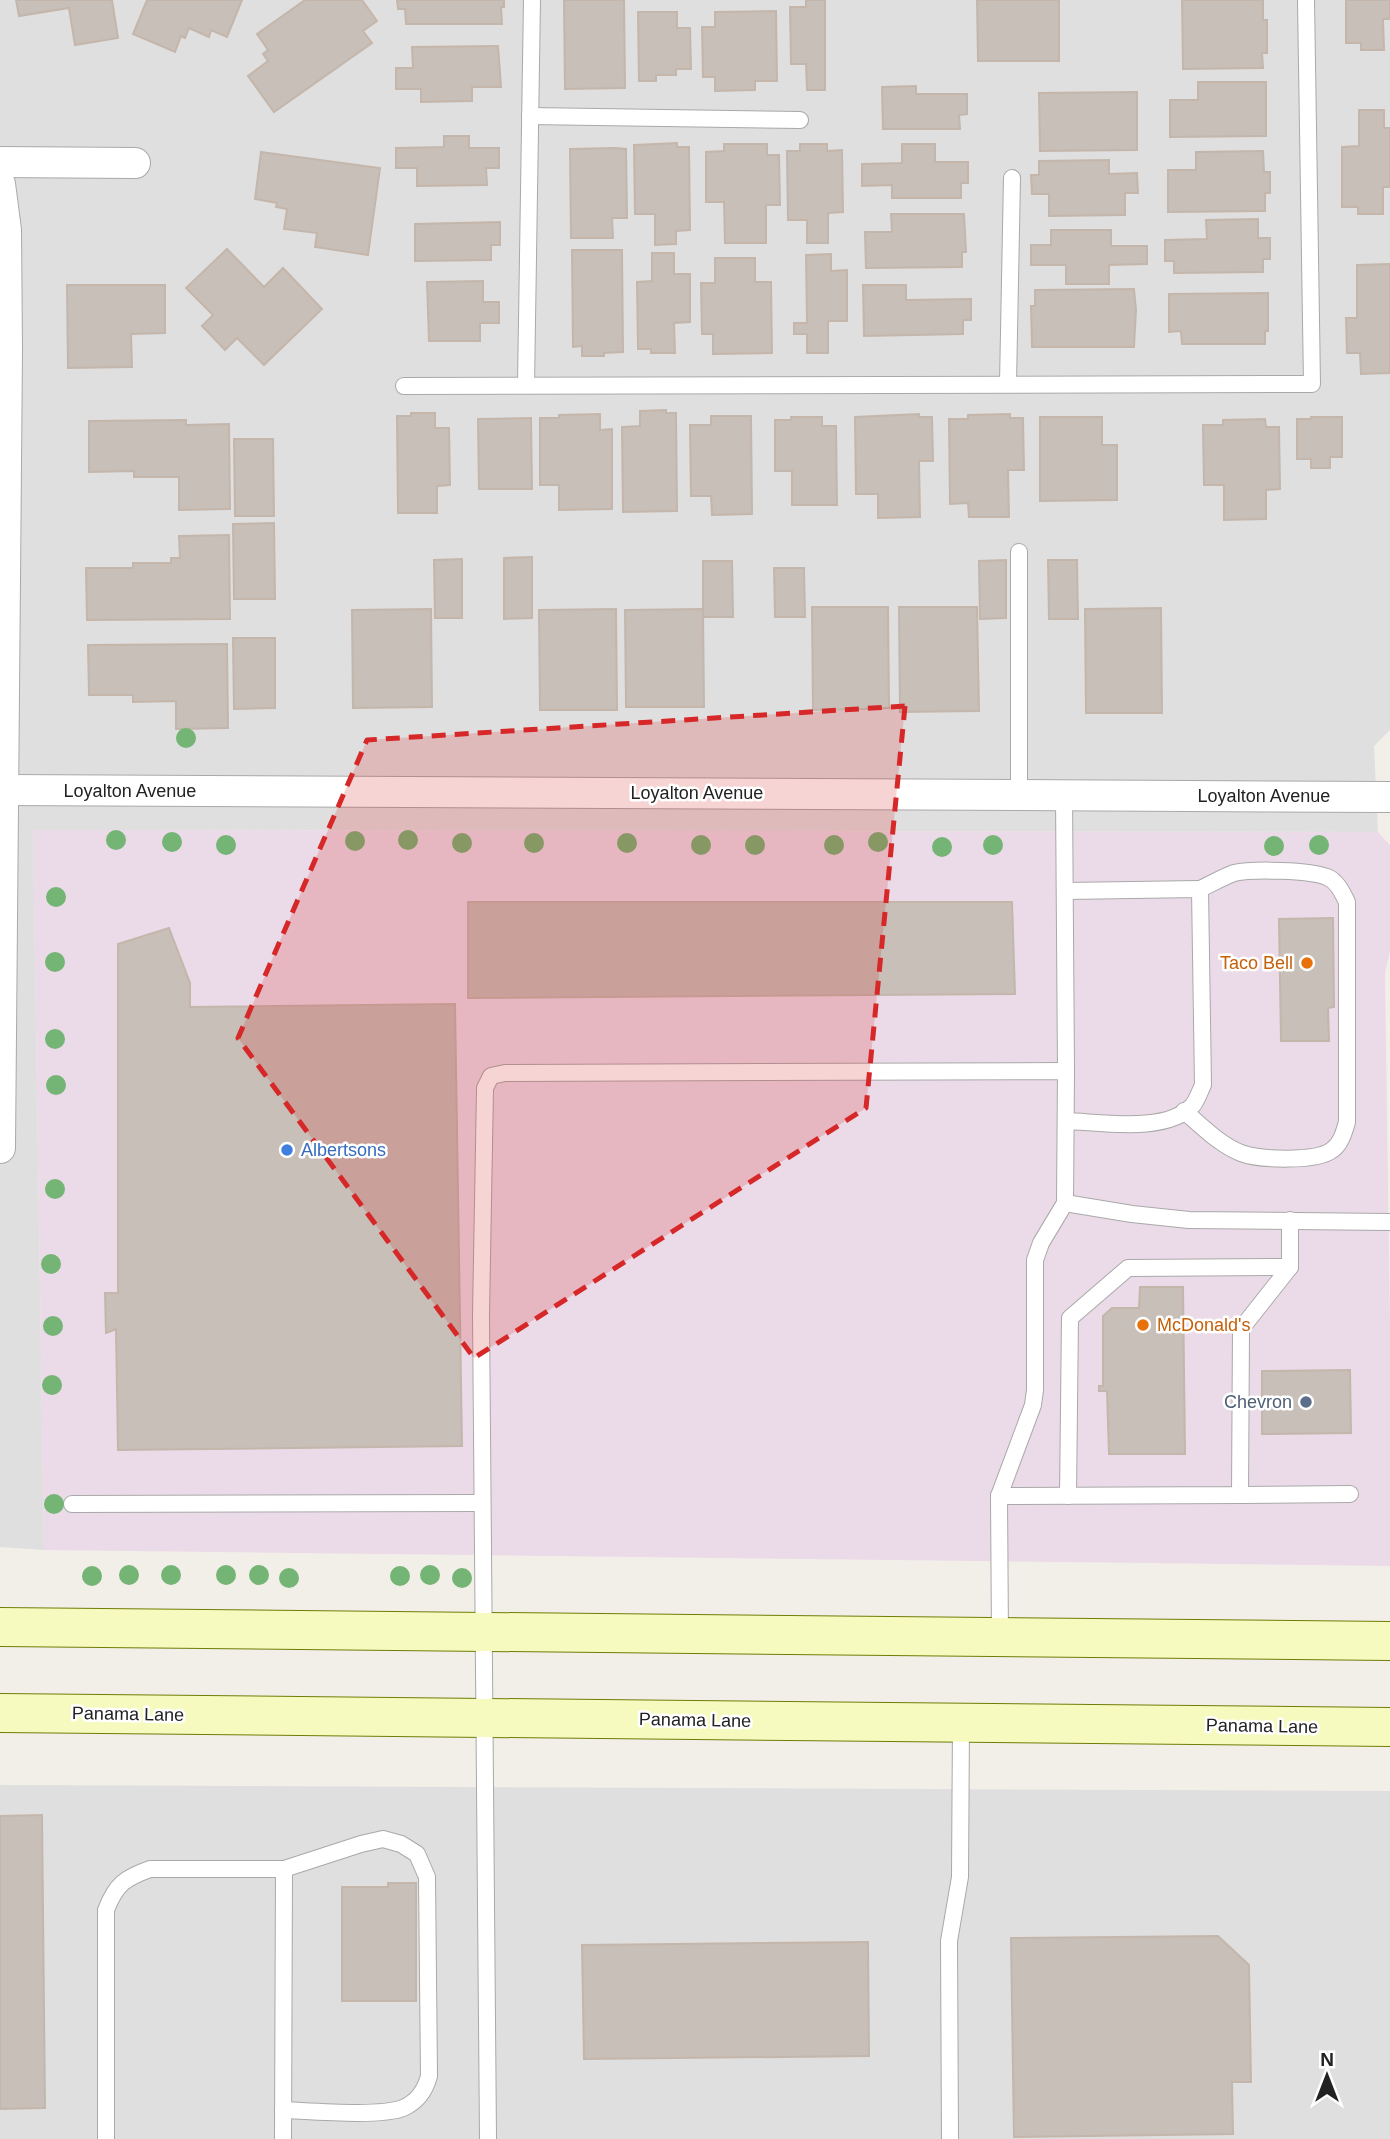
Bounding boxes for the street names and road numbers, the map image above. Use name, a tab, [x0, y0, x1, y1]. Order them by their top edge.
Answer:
street label: Loyalton Avenue	[64, 781, 196, 801]
street label: Loyalton Avenue	[631, 783, 763, 803]
street label: Loyalton Avenue	[1198, 786, 1330, 806]
street label: Panama Lane	[72, 1703, 184, 1725]
street label: Panama Lane	[639, 1709, 751, 1731]
street label: Panama Lane	[1206, 1715, 1318, 1737]

